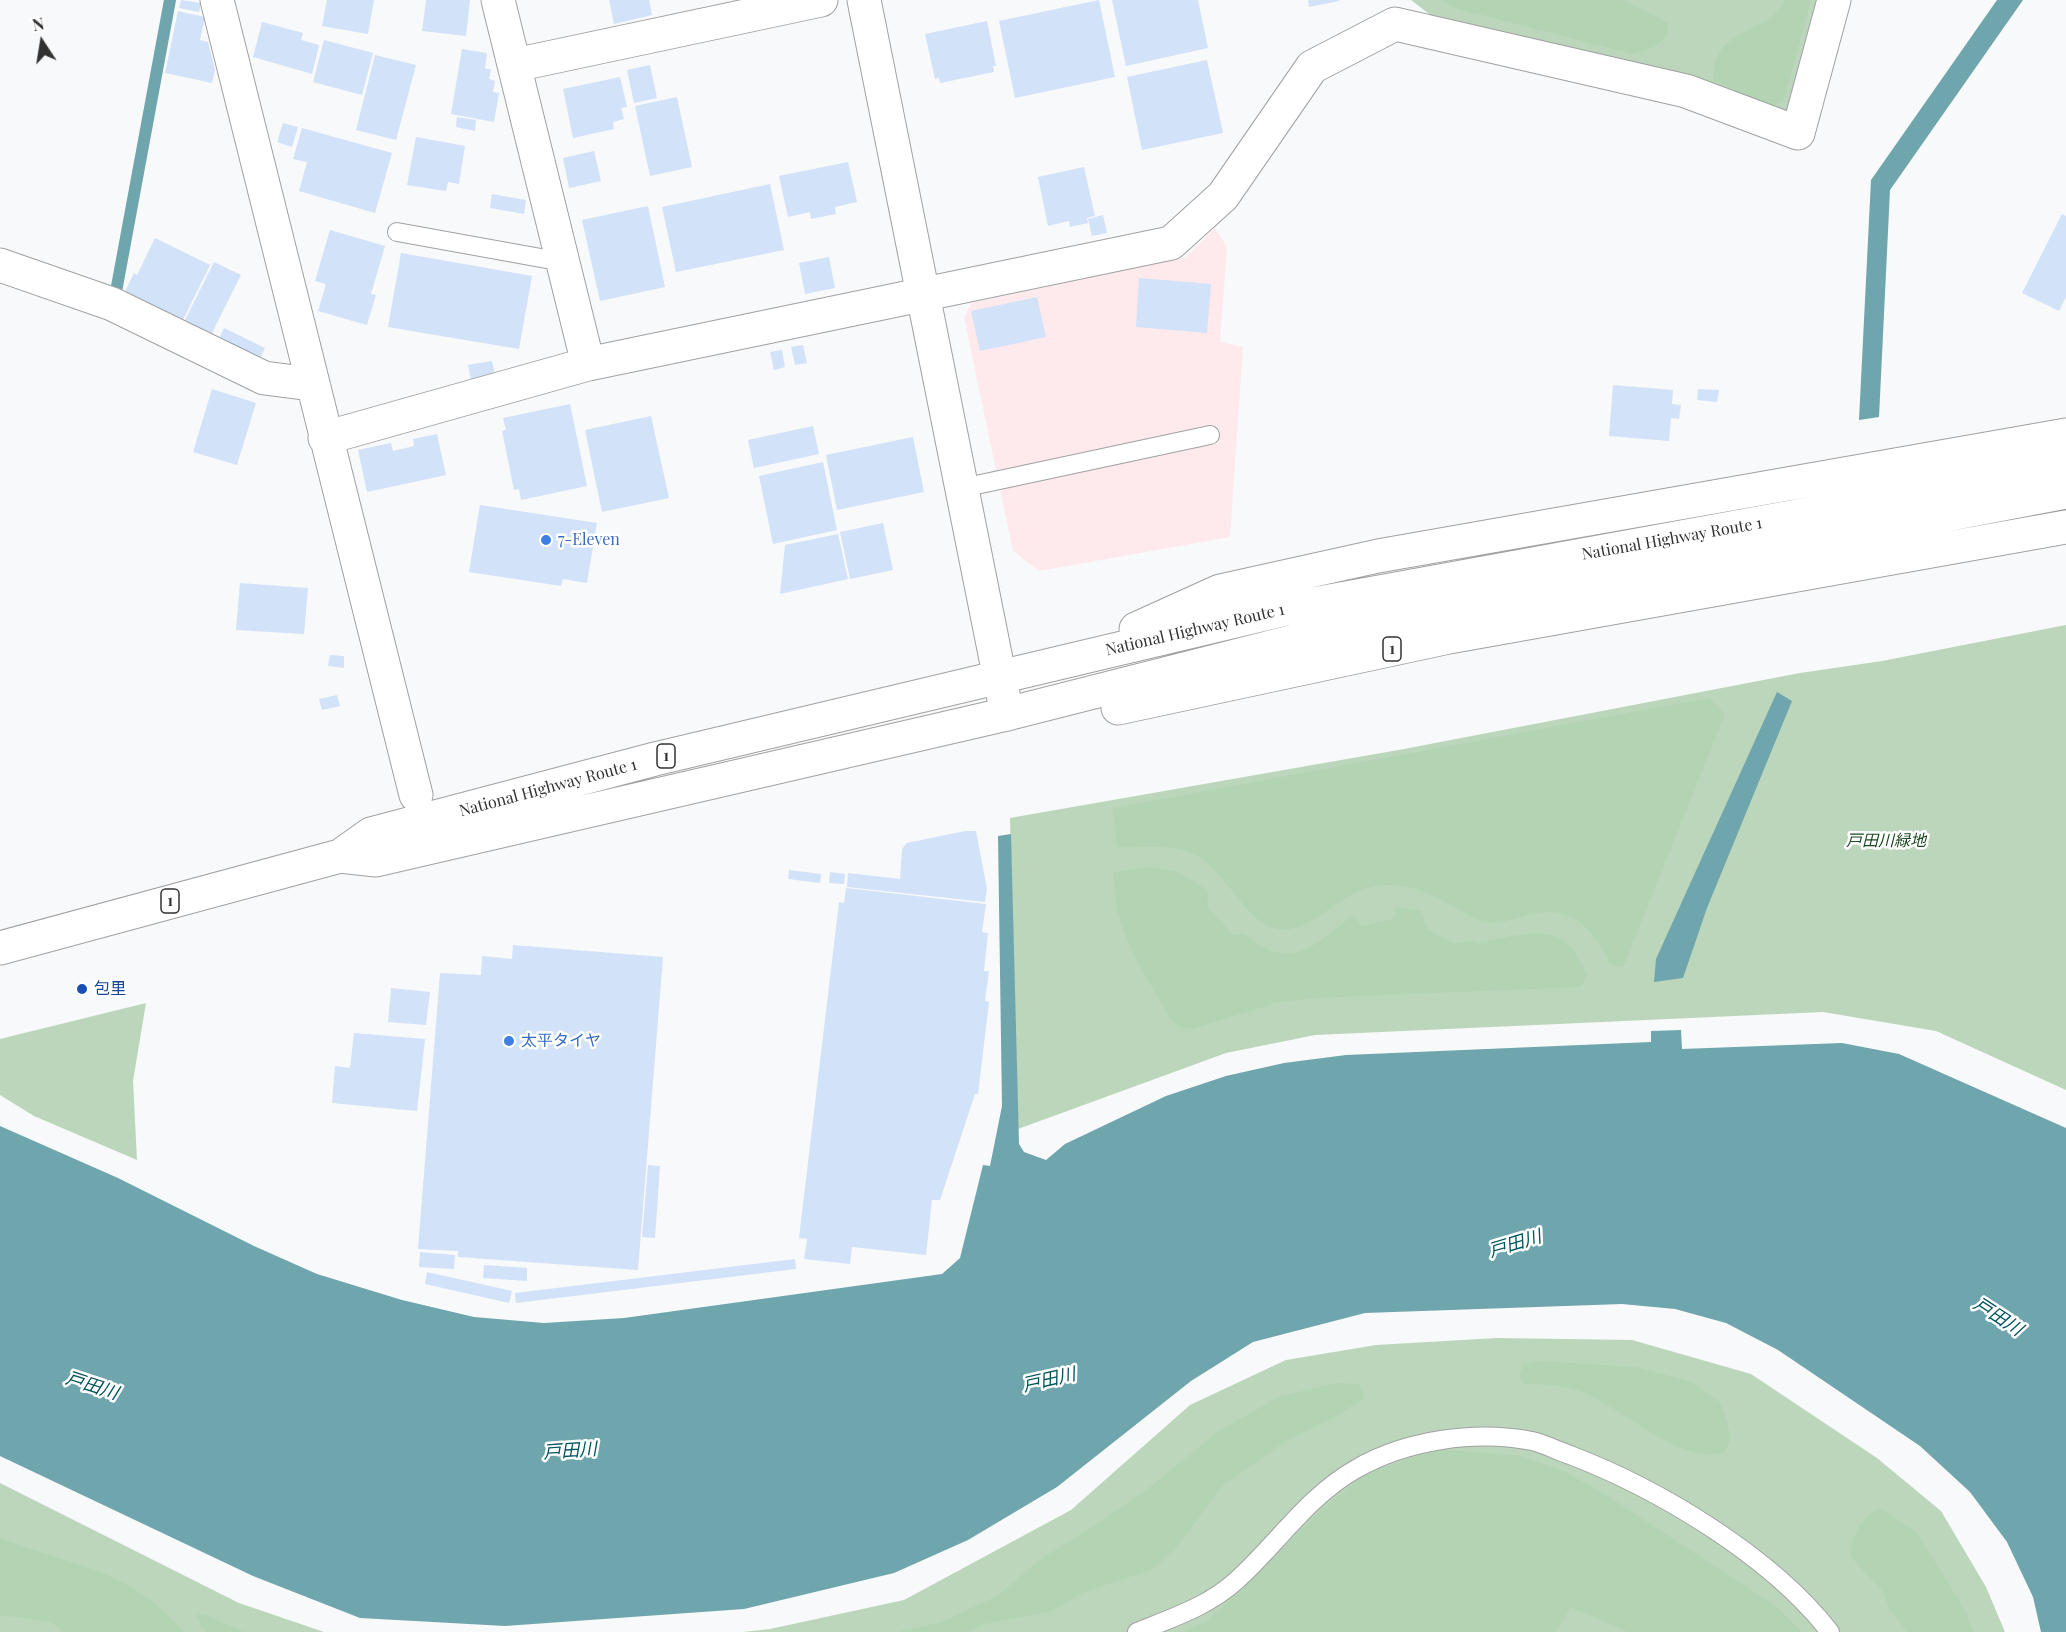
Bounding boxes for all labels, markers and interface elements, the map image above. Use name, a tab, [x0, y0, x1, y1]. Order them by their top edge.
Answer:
north arrow	[12, 12, 72, 72]
text: N	[30, 12, 46, 35]
street label: National Highway Route 1	[1580, 514, 1764, 564]
place label: 7-Eleven	[558, 530, 620, 550]
marker: 7-Eleven	[539, 533, 553, 547]
street label: National Highway Route 1	[1104, 600, 1286, 660]
road number: 1	[1383, 637, 1401, 661]
road number: 1	[657, 744, 675, 768]
street label: National Highway Route 1	[457, 755, 639, 821]
park label: 戸田川緑地	[1846, 831, 1926, 851]
road number: 1	[161, 889, 179, 913]
place label: 包里	[94, 979, 126, 999]
marker: 包里	[75, 982, 89, 996]
place label: 太平タイヤ	[521, 1031, 601, 1051]
marker: 太平タイヤ	[502, 1034, 516, 1048]
water label: 戸田川	[1486, 1226, 1544, 1262]
water label: 戸田川	[1969, 1293, 2027, 1341]
water label: 戸田川	[1020, 1363, 1078, 1397]
water label: 戸田川	[63, 1367, 121, 1405]
water label: 戸田川	[542, 1438, 598, 1464]

